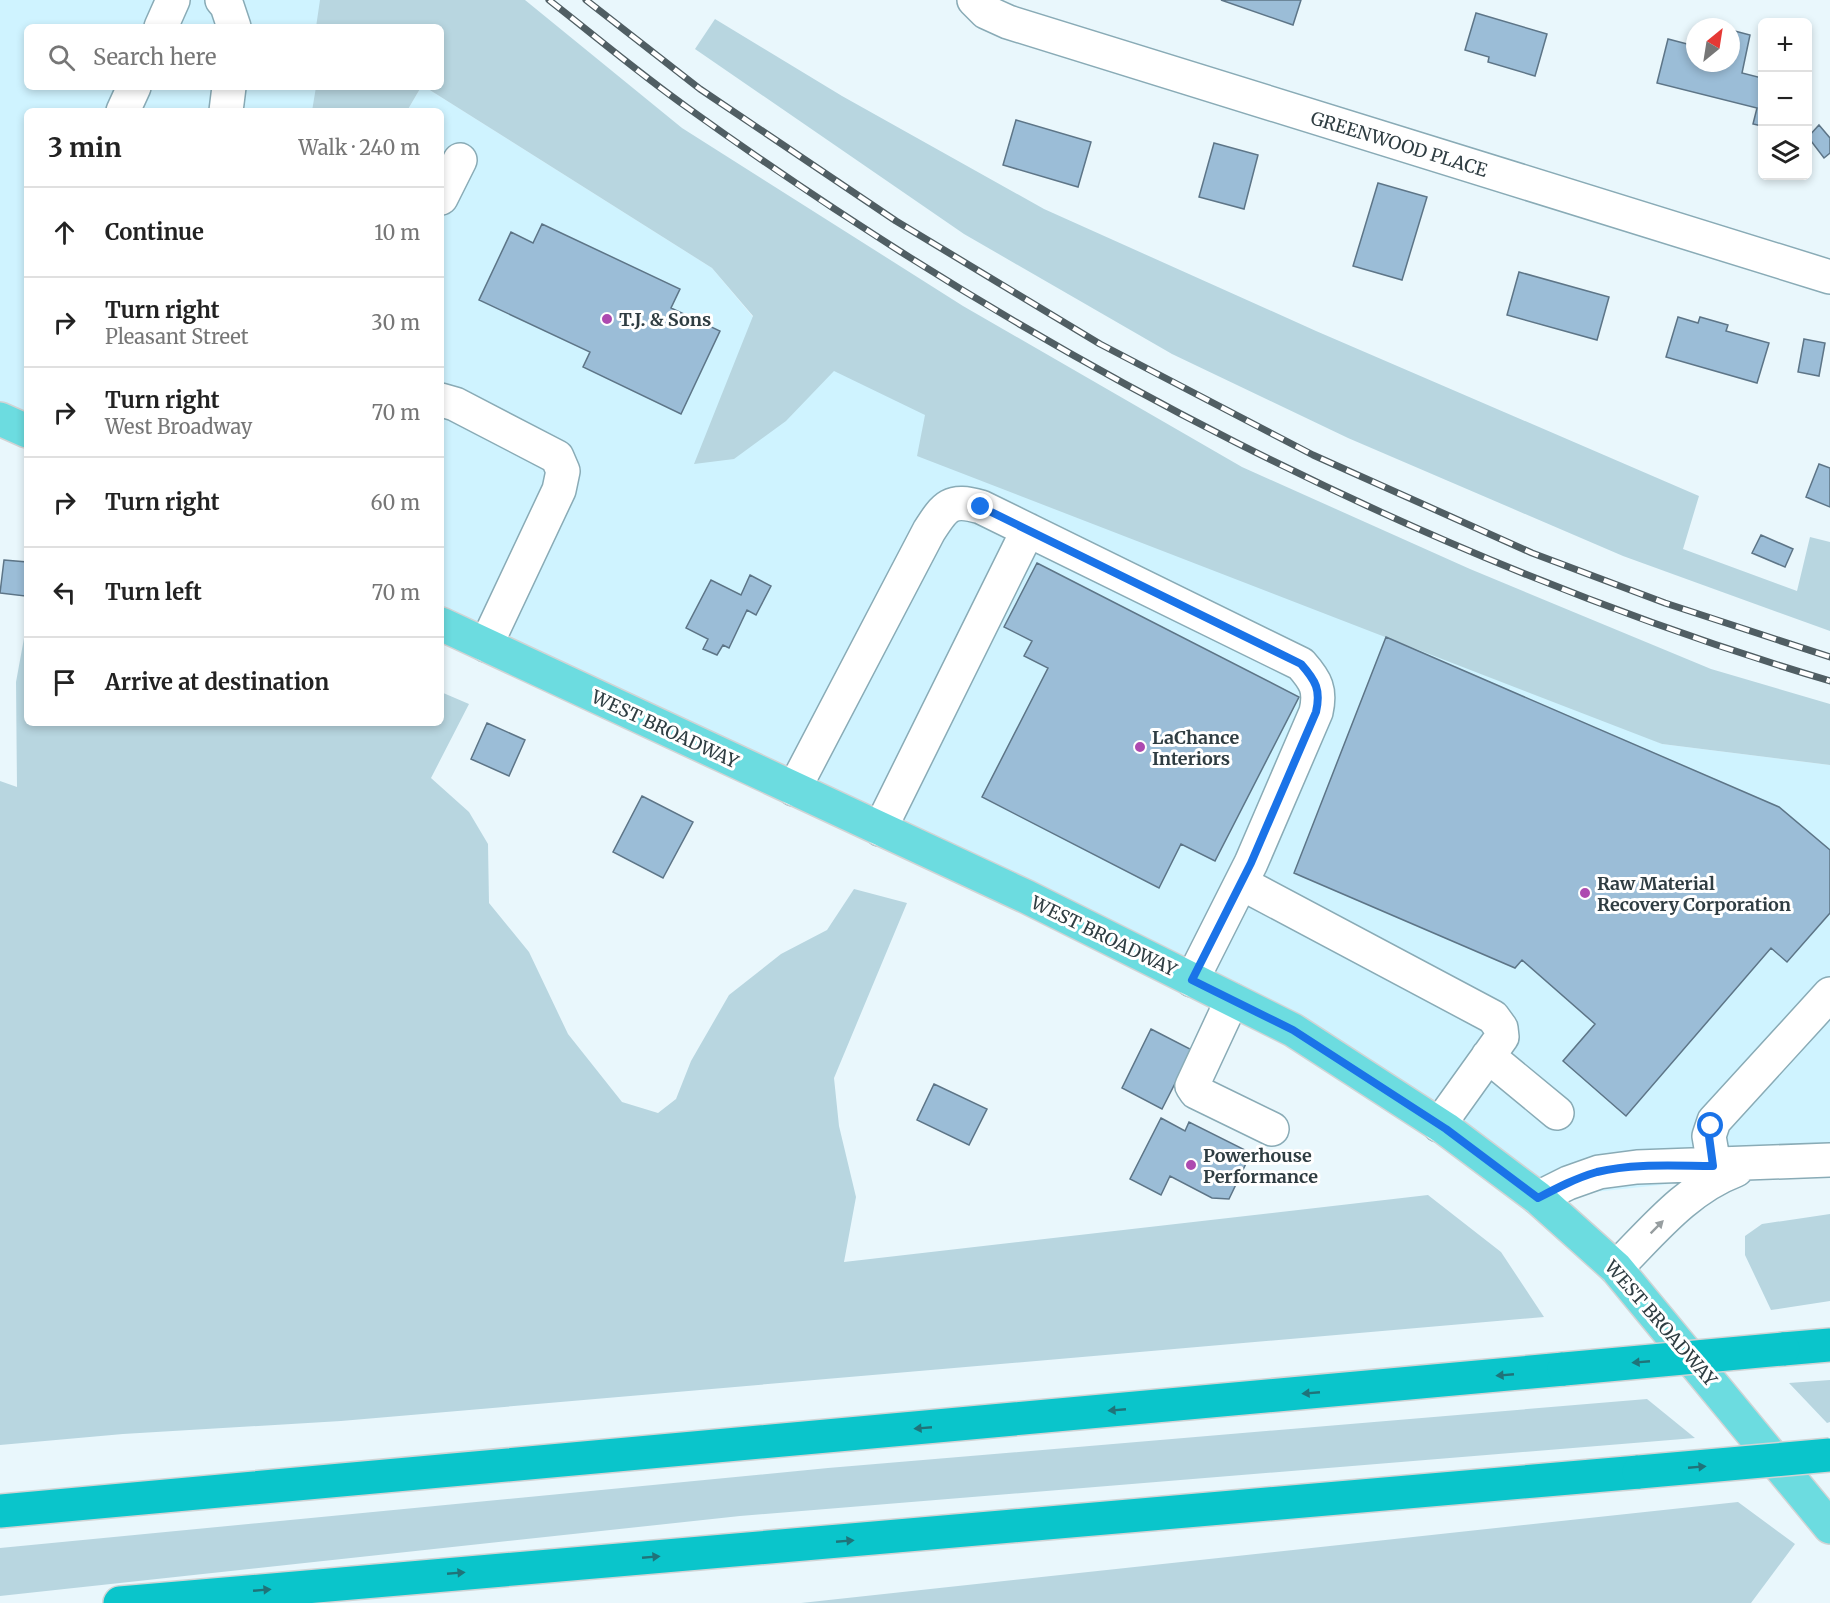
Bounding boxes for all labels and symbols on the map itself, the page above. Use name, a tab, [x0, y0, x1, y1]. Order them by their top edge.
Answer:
north arrow	[1686, 18, 1740, 72]
street label: GREENWOOD PLACE	[1308, 106, 1491, 182]
place label: T.J. & Sons	[619, 308, 711, 331]
marker: T.J. & Sons	[600, 312, 614, 326]
route end	[967, 493, 993, 519]
street label: WEST BROADWAY	[587, 684, 742, 773]
place label: LaChance Interiors	[1152, 726, 1239, 770]
marker: LaChance Interiors	[1133, 740, 1147, 754]
place label: Raw Material Recovery Corporation	[1597, 872, 1791, 916]
marker: Raw Material Recovery Corporation	[1578, 886, 1592, 900]
street label: WEST BROADWAY	[1026, 890, 1181, 981]
route start	[1697, 1112, 1723, 1138]
place label: Powerhouse Performance	[1203, 1144, 1318, 1188]
marker: Powerhouse Performance	[1184, 1158, 1198, 1172]
one-way arrow	[1650, 1220, 1664, 1234]
street label: WEST BROADWAY	[1599, 1255, 1722, 1391]
one-way arrow	[1631, 1357, 1650, 1367]
one-way arrow	[1496, 1370, 1515, 1380]
one-way arrow	[1302, 1388, 1321, 1397]
one-way arrow	[1107, 1405, 1126, 1415]
one-way arrow	[913, 1423, 932, 1433]
one-way arrow	[1688, 1462, 1707, 1472]
one-way arrow	[835, 1536, 854, 1546]
one-way arrow	[641, 1552, 660, 1562]
one-way arrow	[447, 1568, 466, 1578]
one-way arrow	[253, 1585, 272, 1595]

